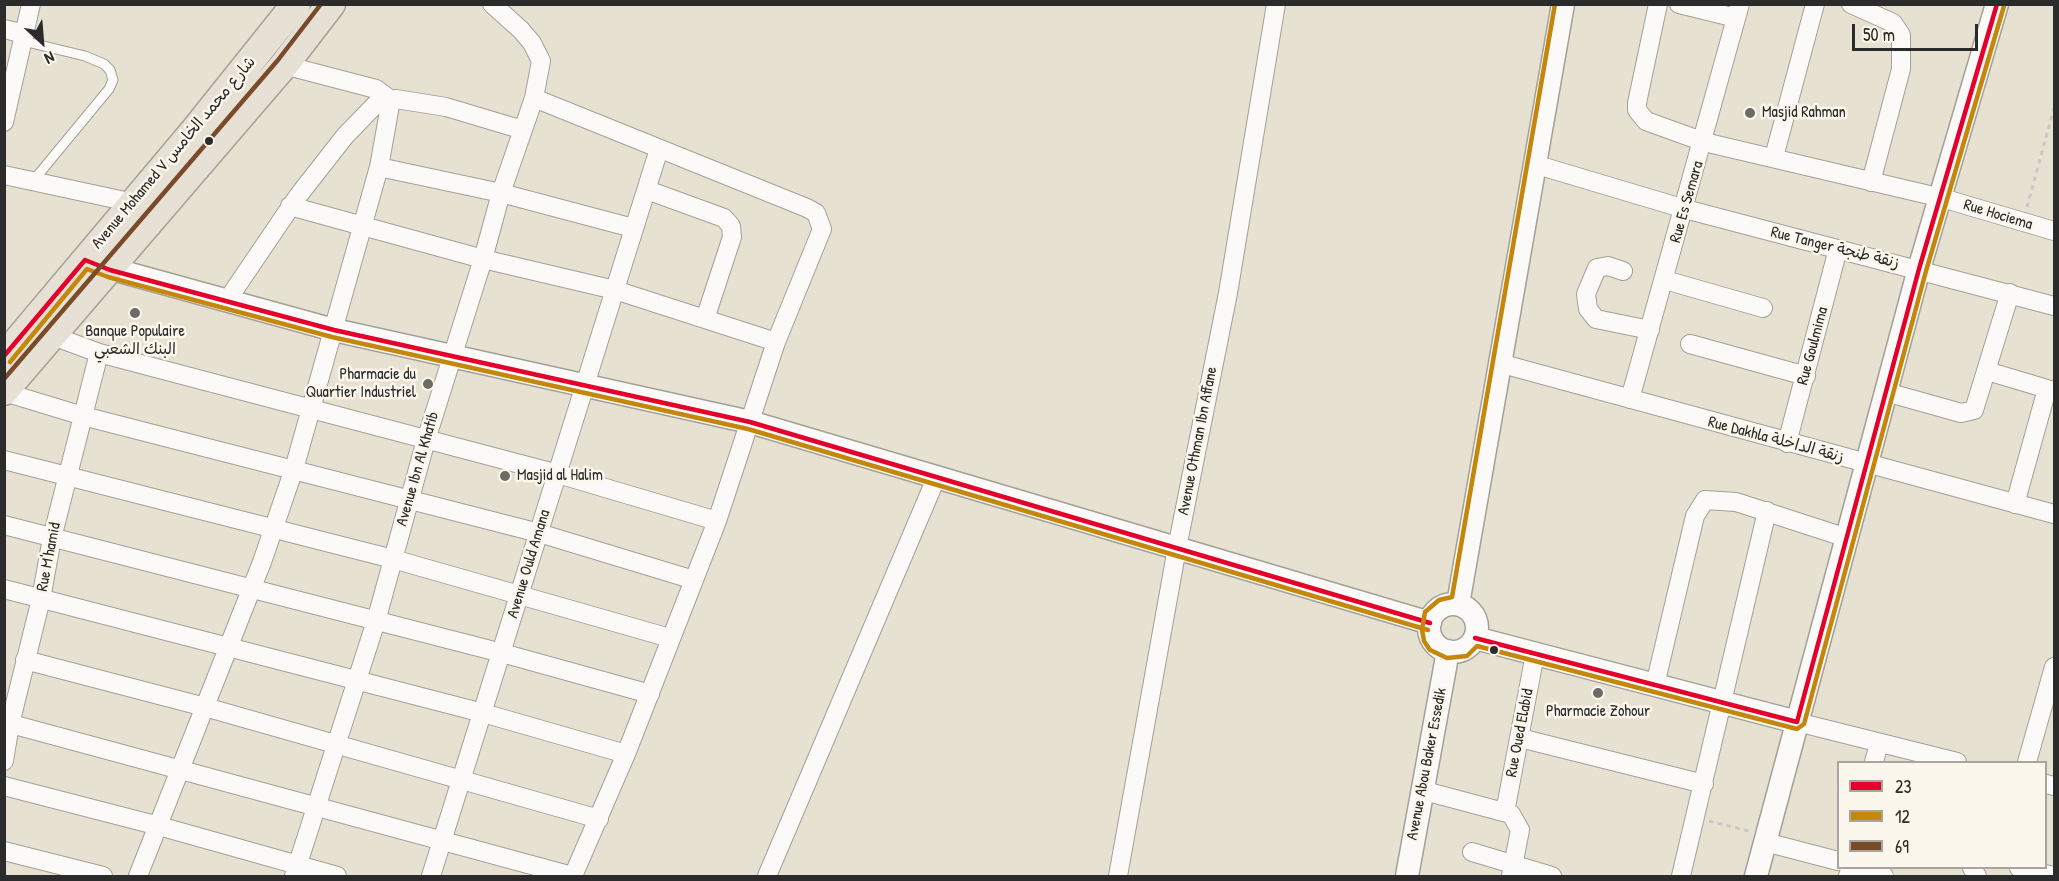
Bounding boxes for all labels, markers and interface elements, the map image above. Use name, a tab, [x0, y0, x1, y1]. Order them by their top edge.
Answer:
north arrow	[12, 12, 72, 72]
scale bar	[1855, 12, 1981, 50]
text: 50 m	[1863, 22, 1895, 47]
text: N	[41, 46, 59, 70]
street label: Avenue Mohamed V شارع محمد الخامس	[88, 53, 260, 253]
place label: Masjid Rahman	[1762, 103, 1846, 123]
marker: Masjid Rahman	[1743, 106, 1757, 120]
unlabelled marker	[203, 135, 215, 147]
street label: Rue Es Semara	[1666, 159, 1708, 245]
street label: Rue Hociema	[1961, 195, 2035, 235]
street label: Rue Tanger زنقة طنجة	[1769, 223, 1901, 273]
street label: Rue Goulmima	[1793, 305, 1833, 387]
marker: Banque Populaire البنك الشعبي	[128, 306, 142, 320]
place label: Banque Populaire البنك الشعبي	[85, 322, 185, 360]
place label: Pharmacie du Quartier Industriel	[306, 365, 416, 403]
street label: Avenue Othman Ibn Affane	[1174, 365, 1222, 517]
marker: Pharmacie du Quartier Industriel	[421, 377, 435, 391]
street label: Avenue Ibn Al Khatib	[392, 409, 444, 529]
street label: Rue Dakhla زنقة الداخلة	[1706, 413, 1846, 467]
place label: Masjid al Halim	[517, 466, 603, 486]
marker: Masjid al Halim	[498, 469, 512, 483]
street label: Avenue Ould Amana	[503, 508, 555, 620]
street label: Rue M'hamid	[33, 521, 65, 593]
unlabelled marker	[1488, 644, 1500, 656]
street label: Avenue Abou Baker Essedik	[1403, 686, 1451, 842]
marker: Pharmacie Zohour	[1591, 686, 1605, 700]
street label: Rue Oued Elabid	[1502, 687, 1538, 779]
place label: Pharmacie Zohour	[1546, 702, 1650, 722]
legend	[1837, 761, 2047, 869]
text: 23	[1895, 774, 1912, 799]
text: 12	[1895, 804, 1910, 829]
text: 69	[1895, 834, 1909, 859]

